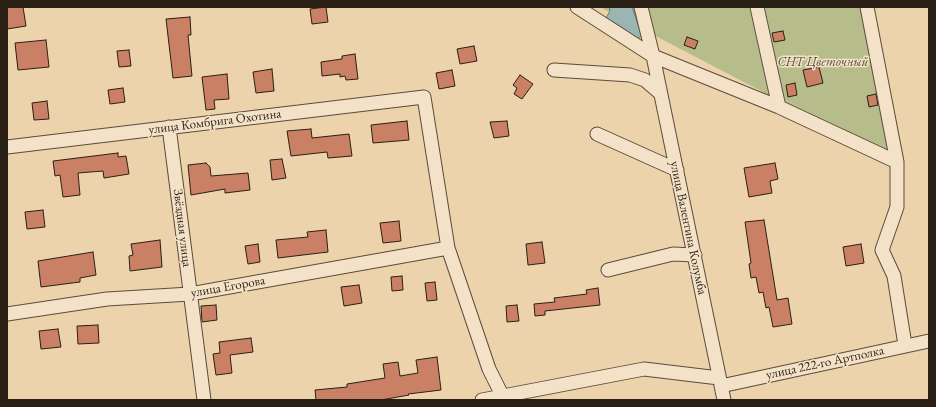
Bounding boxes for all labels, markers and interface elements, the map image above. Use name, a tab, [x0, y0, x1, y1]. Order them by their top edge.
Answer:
park label: СНТ Цветочный	[778, 54, 868, 70]
street label: улица Комбрига Охотина	[148, 106, 282, 138]
street label: улица Валентина Колумба	[666, 160, 710, 296]
street label: Звёздная улица	[169, 188, 195, 268]
street label: улица Егорова	[190, 273, 266, 301]
street label: улица 222-го Артполка	[765, 343, 885, 383]

